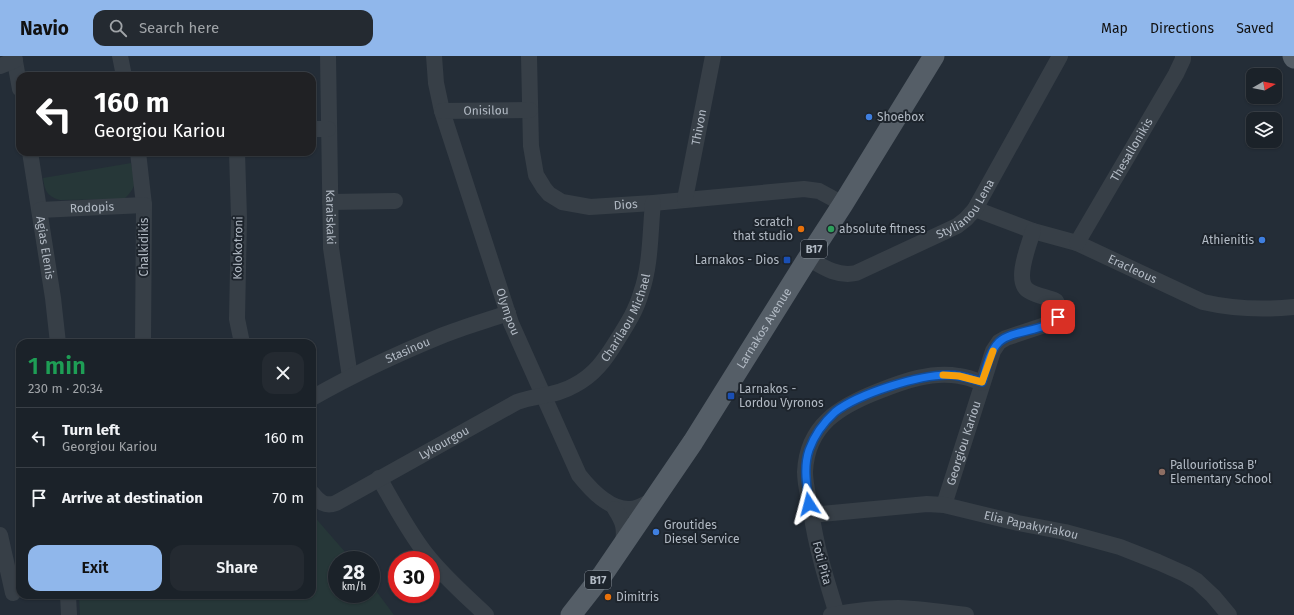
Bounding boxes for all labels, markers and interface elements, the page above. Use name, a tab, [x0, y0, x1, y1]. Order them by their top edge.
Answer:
search box	[93, 10, 373, 46]
text: Navio	[20, 17, 69, 40]
icon: search	[107, 17, 129, 39]
text: Search here	[139, 19, 219, 37]
text: Map	[1101, 20, 1128, 37]
text: Directions	[1150, 20, 1214, 37]
text: Saved	[1236, 20, 1274, 37]
north arrow	[1246, 68, 1282, 104]
map controls	[1246, 68, 1282, 148]
text: 160 m	[94, 86, 169, 119]
icon: left	[28, 88, 80, 140]
street label: Onisilou	[463, 103, 509, 118]
street label: Thivon	[689, 108, 709, 147]
place label: Shoebox	[877, 110, 924, 124]
marker: Shoebox	[864, 112, 874, 122]
button: layers	[1246, 112, 1282, 148]
street label: Thesallonikis	[1108, 115, 1156, 184]
text: Georgiou Kariou	[94, 120, 226, 142]
street label: Stylianou Lena	[934, 177, 997, 242]
street label: Karaiskaki	[323, 189, 338, 245]
street label: Dios	[613, 197, 638, 212]
street label: Rodopis	[69, 199, 115, 216]
street label: Agias Elenis	[33, 215, 57, 281]
place label: scratch that studio	[733, 215, 793, 243]
street label: Kolokotroni	[230, 216, 246, 280]
street label: Chalkidikis	[137, 217, 151, 276]
place label: absolute fitness	[839, 222, 926, 236]
marker: scratch that studio	[796, 224, 806, 234]
marker: absolute fitness	[826, 224, 836, 234]
place label: Athienitis	[1202, 233, 1254, 247]
marker: Athienitis	[1257, 235, 1267, 245]
road number: B17	[801, 240, 827, 258]
street label: Eracleous	[1106, 252, 1160, 287]
place label: Larnakos - Dios	[695, 253, 779, 267]
marker: Larnakos - Dios	[782, 255, 792, 265]
street label: Charilaou Michael	[598, 272, 653, 365]
street label: Larnakos Avenue	[734, 285, 795, 371]
street label: Olympou	[493, 286, 523, 338]
pin	[1041, 300, 1075, 334]
icon: arrive	[1047, 306, 1069, 328]
street label: Stasinou	[383, 334, 432, 366]
text: 1 min	[28, 352, 86, 380]
button: close	[262, 352, 304, 394]
text: 230 m · 20:34	[28, 381, 103, 396]
place label: Larnakos - Lordou Vyronos	[739, 382, 824, 410]
marker: Larnakos - Lordou Vyronos	[726, 391, 736, 401]
street label: Georgiou Kariou	[944, 399, 984, 487]
text: Turn left	[62, 421, 120, 439]
street label: Lykourgou	[416, 423, 472, 462]
icon: left	[28, 427, 50, 449]
text: 160 m	[264, 429, 304, 447]
text: Georgiou Kariou	[62, 439, 157, 454]
place label: Pallouriotissa B' Elementary School	[1170, 458, 1272, 486]
marker: Pallouriotissa B' Elementary School	[1157, 467, 1167, 477]
position arrow	[788, 483, 830, 525]
icon: arrive	[28, 487, 50, 509]
text: Arrive at destination	[62, 489, 203, 507]
text: 70 m	[272, 489, 304, 507]
street label: Elia Papakyriakou	[983, 508, 1080, 542]
place label: Groutides Diesel Service	[664, 518, 740, 546]
marker: Groutides Diesel Service	[651, 527, 661, 537]
street label: Foti Pita	[809, 540, 835, 586]
button: Exit	[28, 545, 162, 591]
button: Share	[170, 545, 304, 591]
speed limit sign: 30	[388, 551, 440, 603]
text: 28	[343, 560, 365, 584]
road number: B17	[585, 571, 611, 589]
text: km/h	[342, 581, 366, 593]
place label: Dimitris	[616, 590, 659, 604]
marker: Dimitris	[603, 592, 613, 602]

